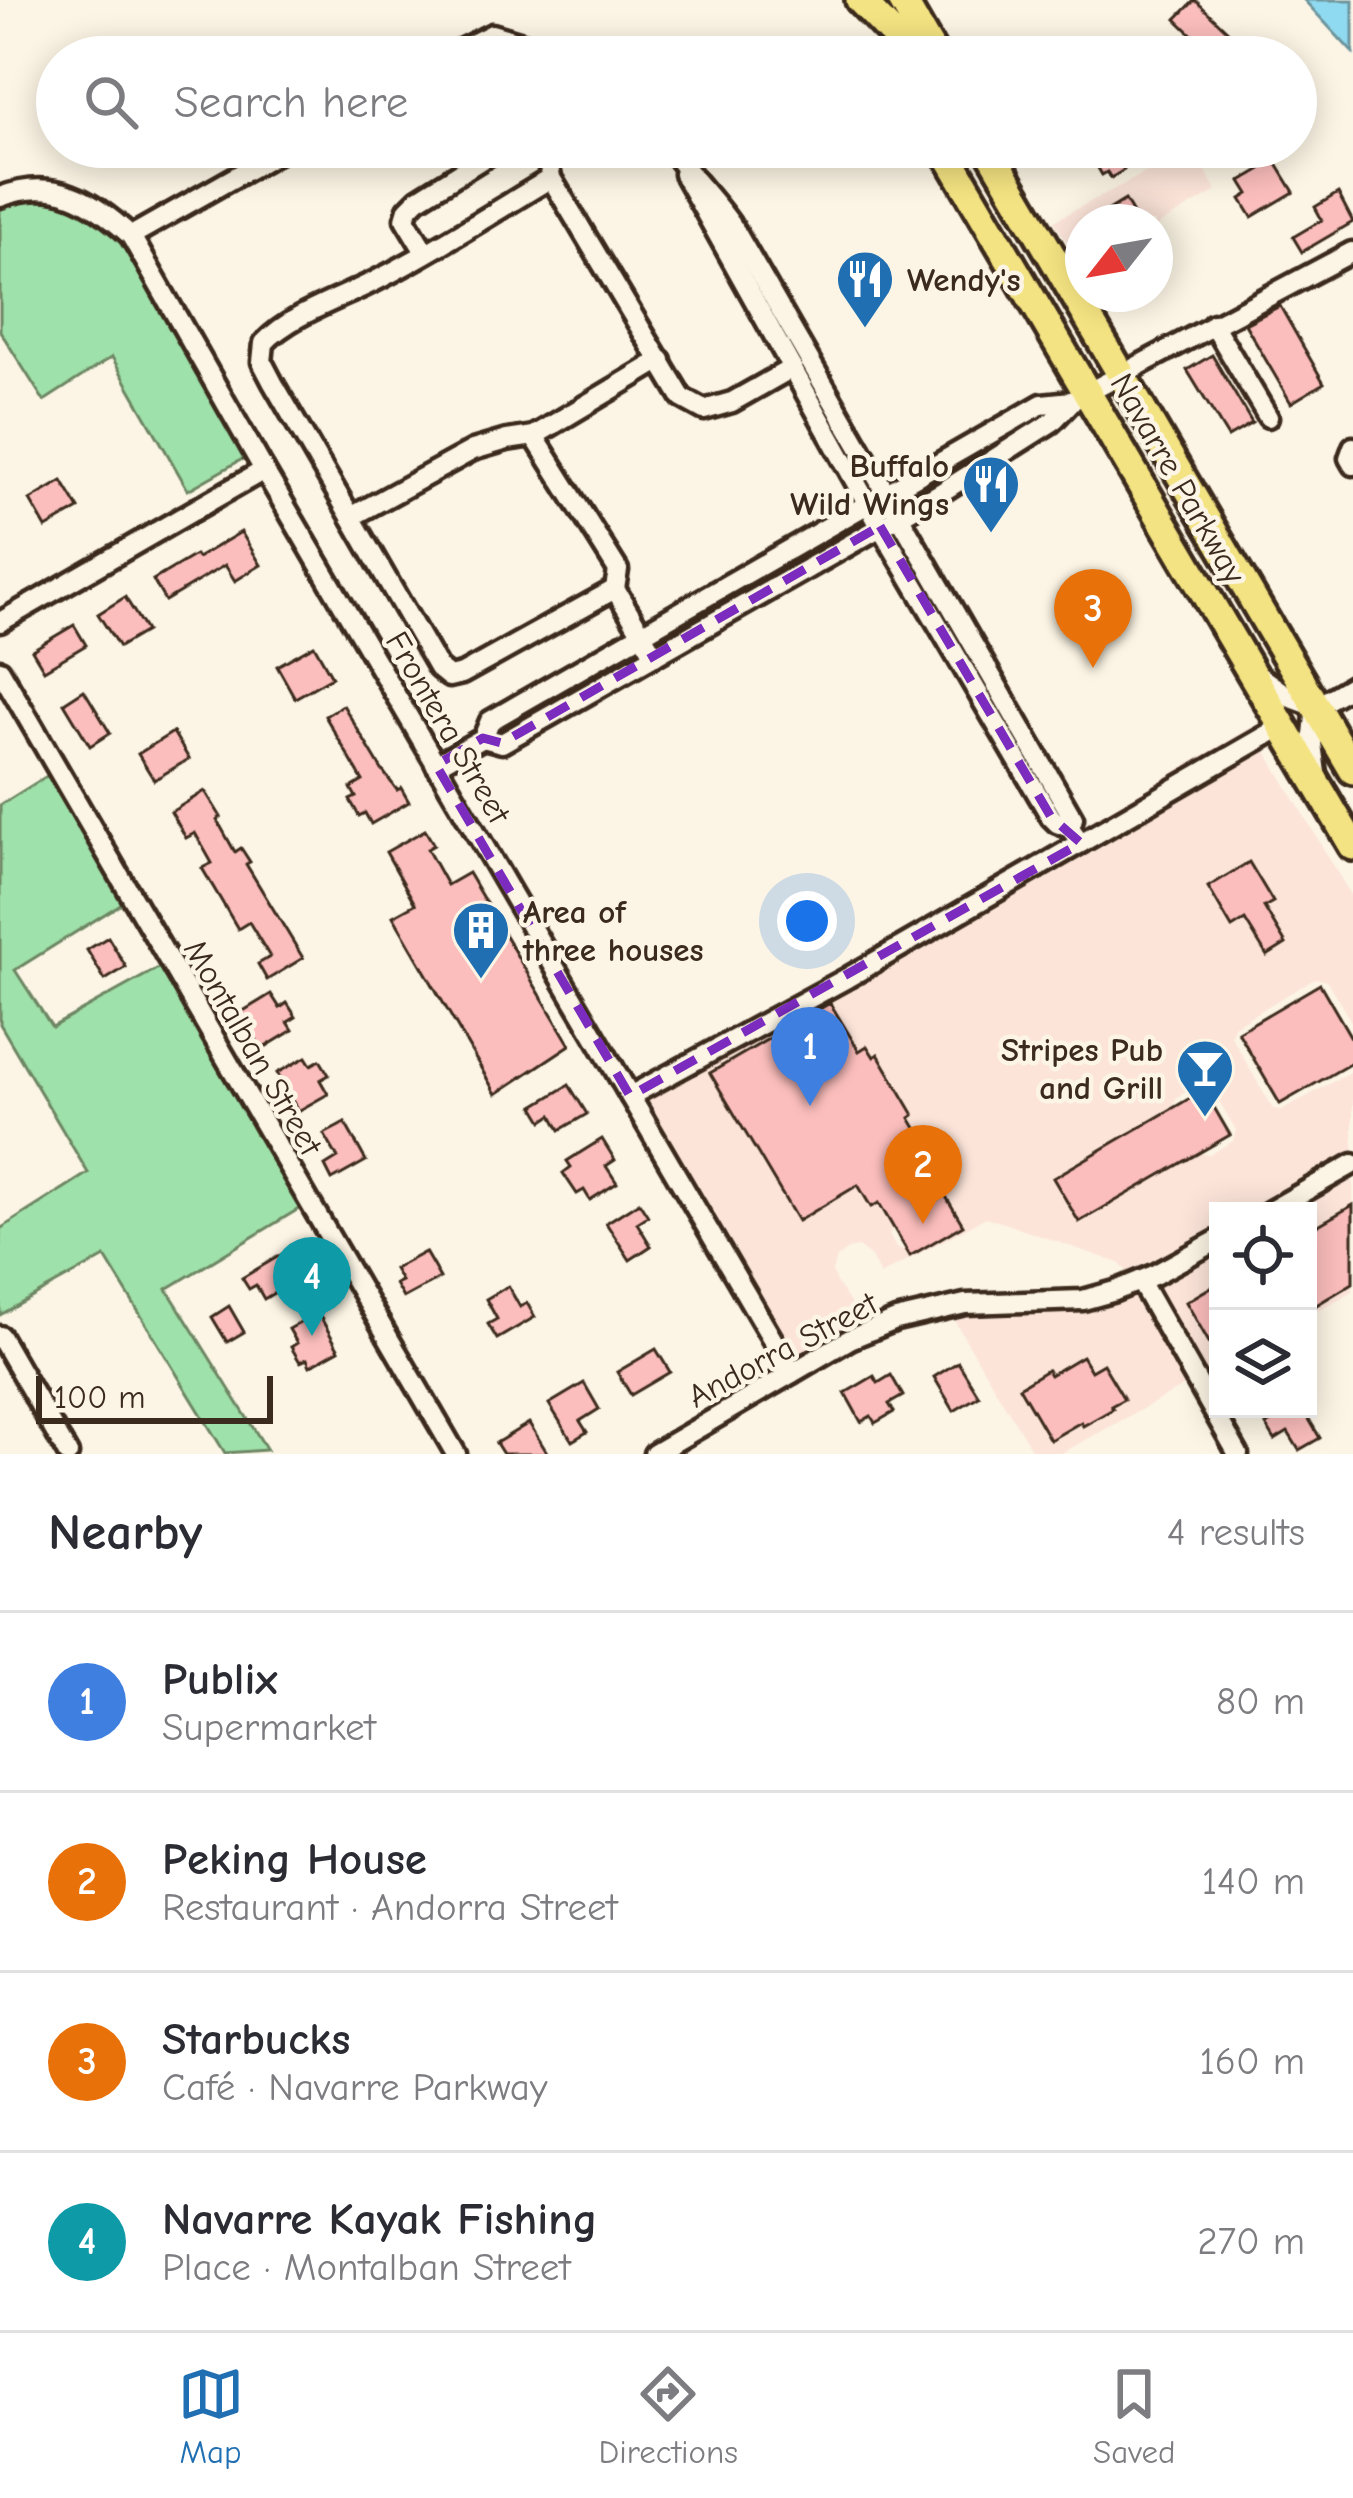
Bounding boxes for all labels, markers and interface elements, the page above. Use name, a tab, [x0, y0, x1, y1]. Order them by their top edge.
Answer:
search box	[36, 36, 1317, 168]
icon: search	[78, 69, 144, 135]
text: Search here	[174, 76, 408, 128]
north arrow	[1065, 204, 1173, 312]
restaurant icon: Wendy's	[834, 248, 896, 330]
place label: Wendy's	[907, 261, 1021, 299]
street label: Navarre Parkway	[1103, 367, 1254, 590]
place label: Buffalo Wild Wings	[790, 447, 949, 523]
restaurant icon: Buffalo Wild Wings	[960, 453, 1022, 535]
pin: 3	[1054, 569, 1132, 668]
street label: Frontera Street	[378, 625, 519, 832]
your location	[777, 891, 837, 951]
place label: Area of three houses	[522, 893, 704, 969]
building icon: Area of three houses	[450, 899, 512, 981]
street label: Montalban Street	[176, 933, 331, 1163]
pin: 1	[771, 1007, 849, 1106]
place label: Stripes Pub and Grill	[1001, 1031, 1163, 1107]
bar icon: Stripes Pub and Grill	[1174, 1037, 1236, 1119]
pin: 2	[884, 1125, 962, 1224]
map controls	[1209, 1202, 1317, 1418]
button: locate	[1209, 1202, 1317, 1310]
pin: 4	[273, 1237, 351, 1336]
street label: Andorra Street	[681, 1283, 885, 1416]
button: layers	[1209, 1310, 1317, 1418]
scale bar	[36, 1370, 273, 1423]
text: 100 m	[54, 1378, 146, 1416]
text: Nearby	[48, 1503, 202, 1562]
text: 4 results	[1167, 1510, 1305, 1555]
text: Publix	[162, 1653, 277, 1705]
text: 1	[79, 1679, 95, 1724]
text: 80 m	[1216, 1679, 1305, 1724]
text: Supermarket	[162, 1705, 376, 1750]
text: Peking House	[162, 1833, 427, 1885]
text: 2	[77, 1859, 97, 1904]
text: 140 m	[1202, 1859, 1305, 1904]
text: Restaurant · Andorra Street	[162, 1885, 618, 1930]
text: Starbucks	[162, 2013, 350, 2065]
text: 3	[77, 2039, 97, 2084]
text: 160 m	[1199, 2039, 1305, 2084]
text: Café · Navarre Parkway	[162, 2065, 547, 2110]
text: Navarre Kayak Fishing	[162, 2193, 597, 2245]
text: 4	[78, 2219, 96, 2264]
text: 270 m	[1197, 2219, 1305, 2264]
text: Place · Montalban Street	[162, 2245, 571, 2290]
tab: Map	[178, 2361, 244, 2471]
tab: Directions	[599, 2361, 738, 2471]
tab: Saved	[1093, 2361, 1175, 2471]

